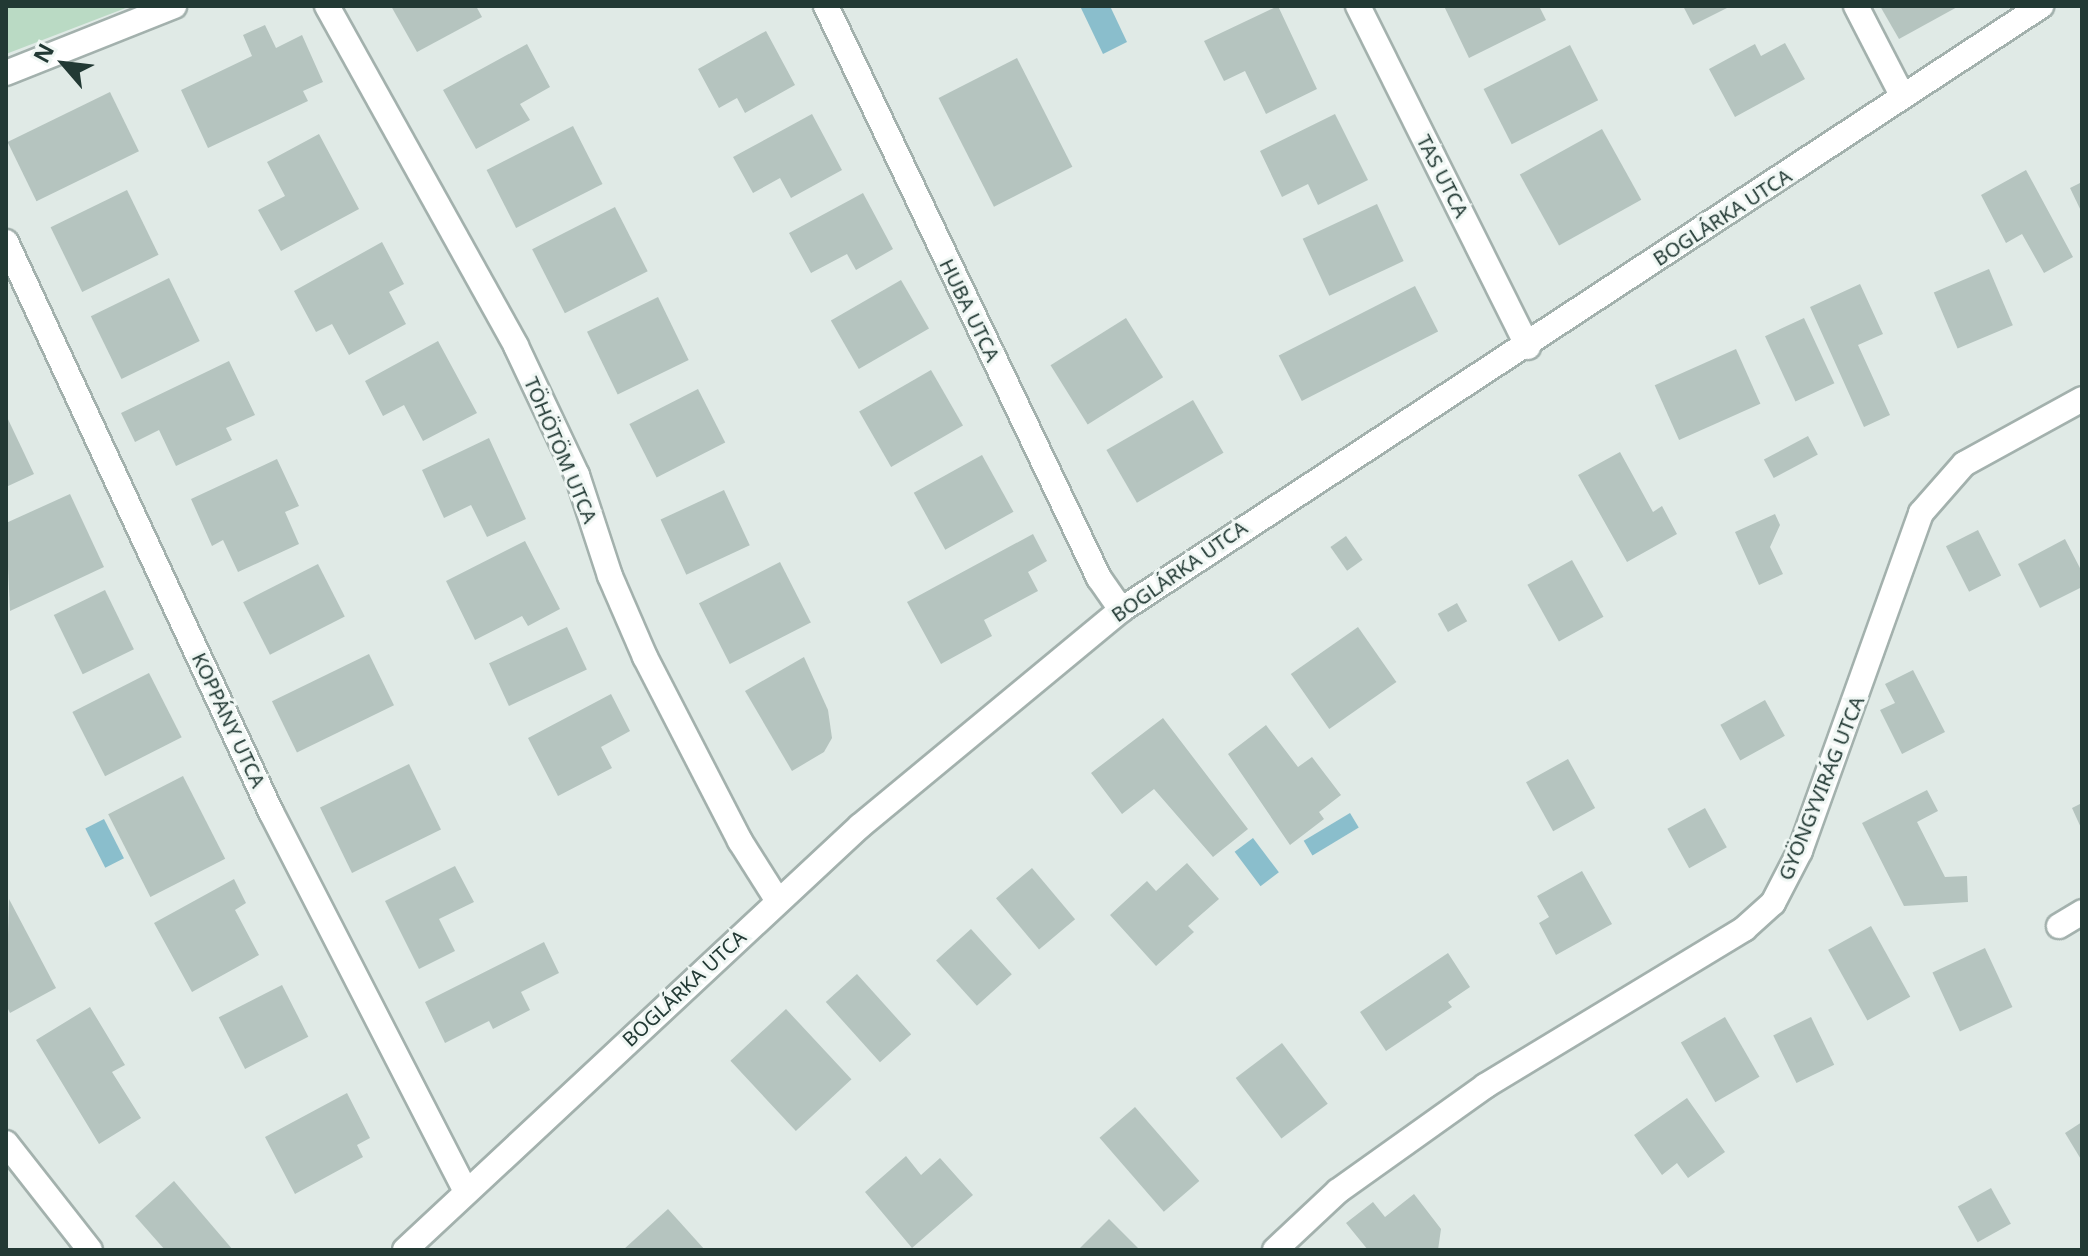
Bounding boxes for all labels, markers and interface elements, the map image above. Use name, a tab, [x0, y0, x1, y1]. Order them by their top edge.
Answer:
north arrow	[24, 24, 104, 104]
text: N	[25, 38, 60, 68]
street label: TAS UTCA	[1412, 131, 1474, 221]
street label: BOGLÁRKA UTCA	[1648, 163, 1796, 271]
street label: HUBA UTCA	[935, 255, 1005, 365]
street label: TÖHÖTÖM UTCA	[519, 373, 603, 527]
street label: BOGLÁRKA UTCA	[1107, 515, 1251, 627]
street label: KOPPÁNY UTCA	[187, 649, 271, 791]
street label: GYÖNGYVIRÁG UTCA	[1773, 693, 1869, 883]
street label: BOGLÁRKA UTCA	[617, 925, 751, 1051]

